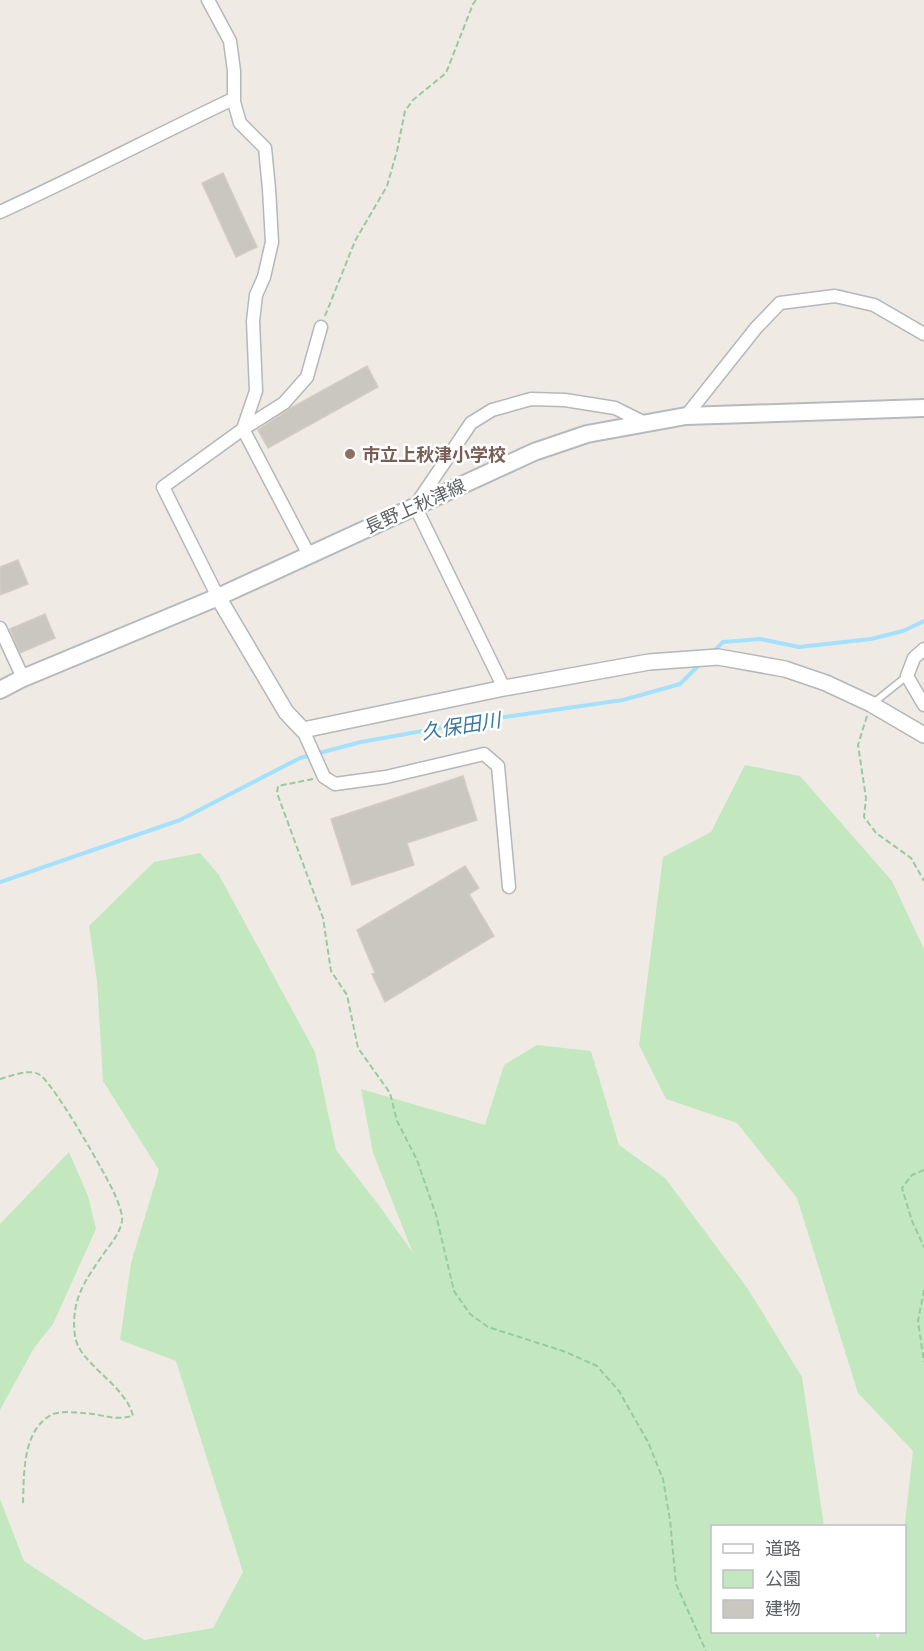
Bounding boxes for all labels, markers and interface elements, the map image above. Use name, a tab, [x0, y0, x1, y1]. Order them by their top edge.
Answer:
place label: 市立上秋津小学校	[362, 444, 506, 465]
marker: 市立上秋津小学校	[343, 447, 357, 461]
street label: 長野上秋津線	[361, 474, 469, 538]
water label: 久保田川	[420, 708, 504, 744]
legend	[711, 1525, 906, 1633]
text: 道路	[765, 1538, 801, 1559]
text: 公園	[765, 1568, 801, 1589]
text: 建物	[765, 1598, 801, 1619]

